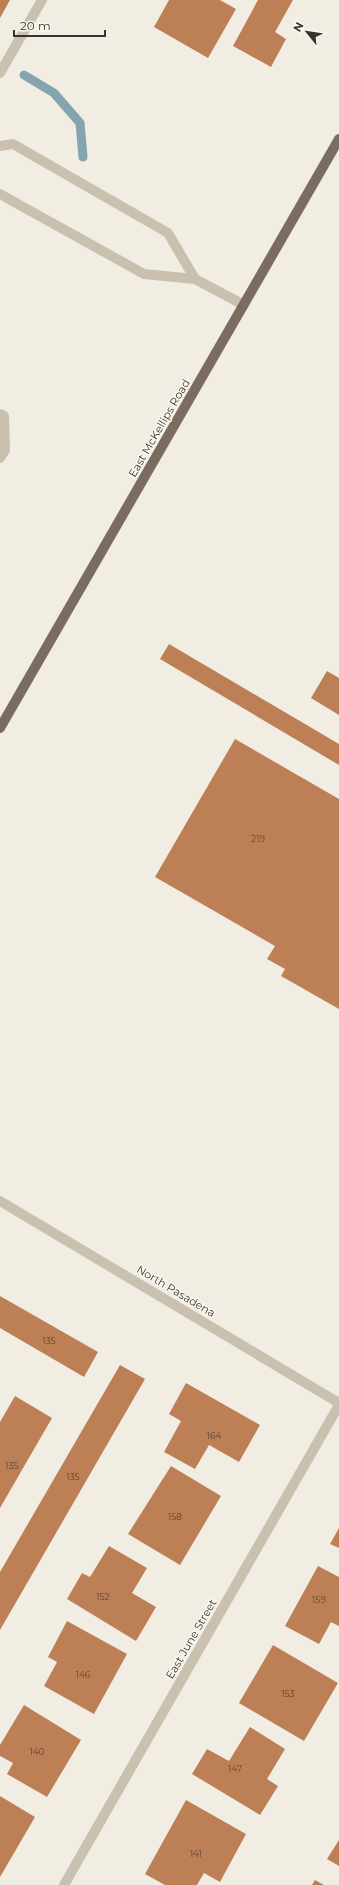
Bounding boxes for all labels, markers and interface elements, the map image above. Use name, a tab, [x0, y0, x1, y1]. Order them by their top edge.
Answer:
scale bar	[14, 12, 105, 38]
north arrow	[287, 12, 327, 52]
text: 20 m	[20, 18, 51, 33]
text: N	[290, 20, 307, 34]
street label: East McKellips Road	[125, 377, 193, 479]
house number: 219	[251, 833, 265, 844]
street label: North Pasadena	[134, 1262, 218, 1320]
house number: 135	[42, 1335, 56, 1346]
house number: 164	[207, 1430, 221, 1441]
house number: 135	[5, 1460, 19, 1471]
house number: 135	[66, 1471, 80, 1482]
house number: 158	[168, 1511, 182, 1522]
house number: 152	[96, 1591, 110, 1602]
house number: 159	[312, 1594, 326, 1605]
street label: East June Street	[163, 1596, 220, 1681]
house number: 146	[76, 1669, 91, 1680]
house number: 153	[281, 1688, 295, 1699]
house number: 140	[29, 1746, 45, 1757]
house number: 147	[228, 1763, 242, 1774]
house number: 141	[190, 1848, 202, 1859]

